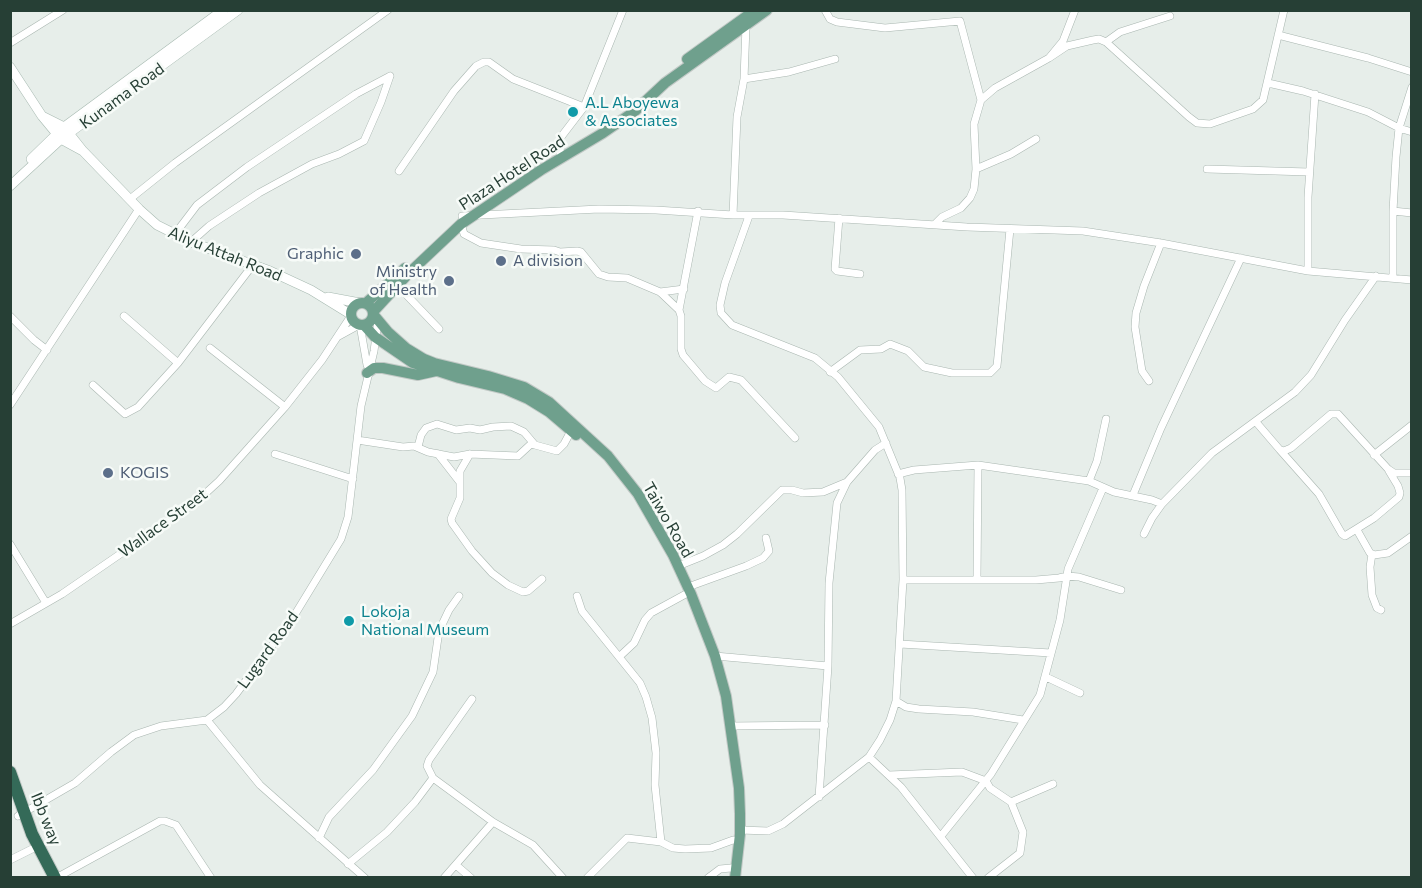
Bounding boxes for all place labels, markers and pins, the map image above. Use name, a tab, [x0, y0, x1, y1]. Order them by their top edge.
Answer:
place label: A.L Aboyewa & Associates	[585, 93, 679, 131]
marker: A.L Aboyewa & Associates	[566, 105, 580, 119]
place label: Graphic	[287, 244, 344, 264]
marker: Graphic	[349, 247, 363, 261]
place label: A division	[513, 251, 583, 271]
marker: A division	[494, 254, 508, 268]
place label: Ministry of Health	[370, 262, 437, 300]
marker: Ministry of Health	[442, 274, 456, 288]
place label: KOGIS	[120, 463, 169, 483]
marker: KOGIS	[101, 466, 115, 480]
place label: Lokoja National Museum	[361, 602, 489, 640]
marker: Lokoja National Museum	[342, 614, 356, 628]

